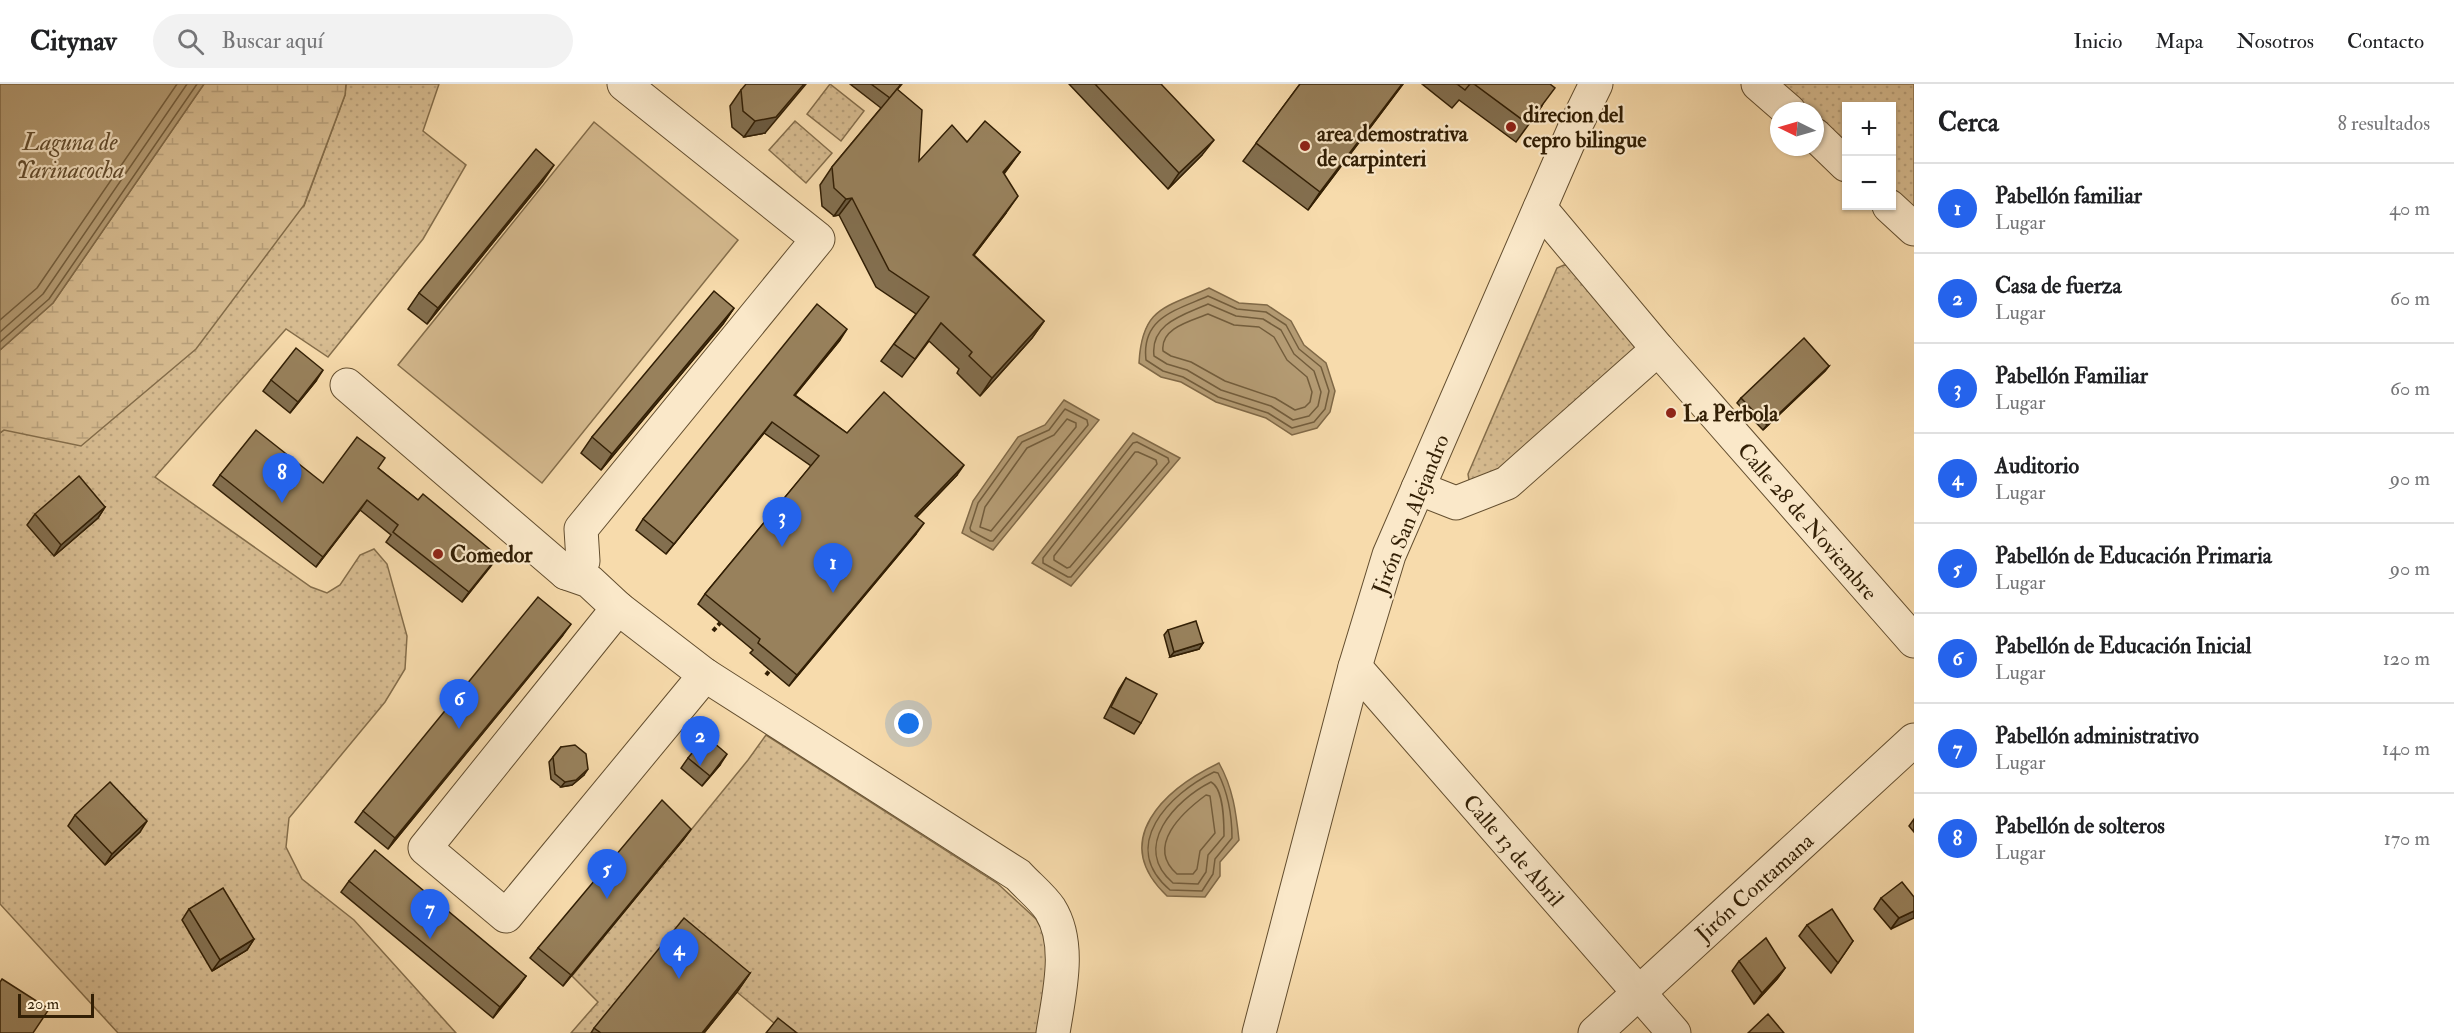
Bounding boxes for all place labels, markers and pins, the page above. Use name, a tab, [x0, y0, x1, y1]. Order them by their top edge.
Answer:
place label: direcion del cepro bilingue	[1523, 101, 1647, 155]
place label: area demostrativa de carpinteri	[1317, 120, 1469, 174]
marker: direcion del cepro bilingue	[1504, 120, 1518, 134]
marker: area demostrativa de carpinteri	[1298, 139, 1312, 153]
place label: La Perbola	[1683, 400, 1779, 428]
marker: La Perbola	[1664, 406, 1678, 420]
pin: 8	[262, 454, 302, 503]
pin: 3	[762, 498, 802, 547]
place label: Comedor	[450, 541, 533, 569]
pin: 1	[814, 544, 852, 593]
marker: Comedor	[431, 547, 445, 561]
pin: 6	[440, 680, 478, 729]
pin: 2	[680, 716, 720, 766]
pin: 5	[588, 850, 626, 899]
pin: 7	[410, 890, 450, 939]
pin: 4	[660, 930, 698, 979]

